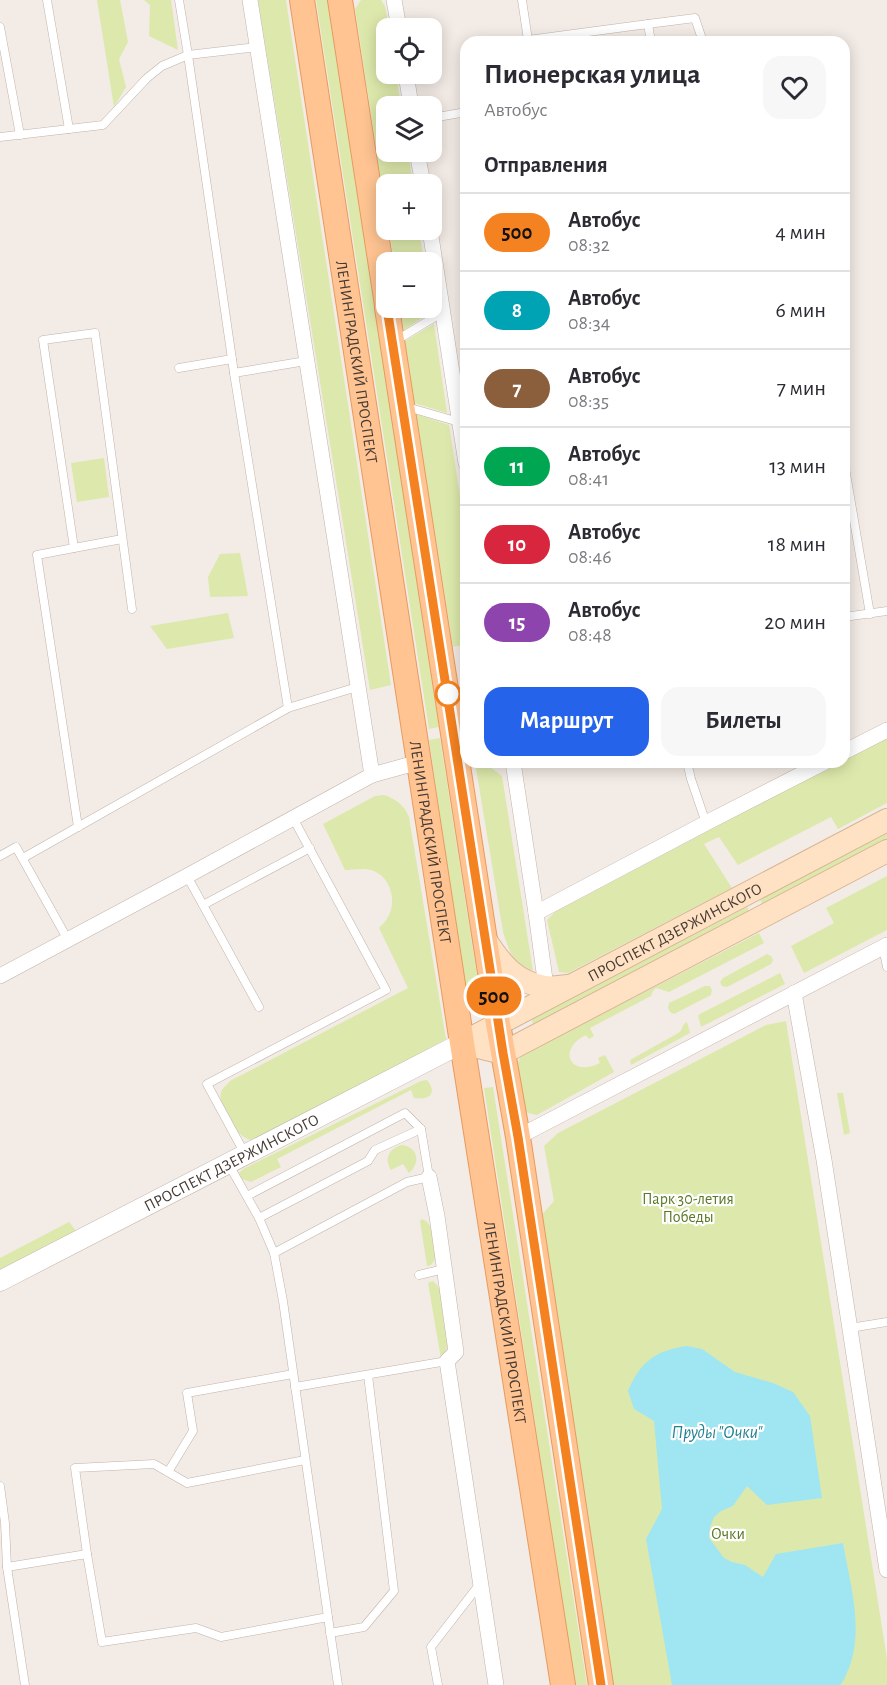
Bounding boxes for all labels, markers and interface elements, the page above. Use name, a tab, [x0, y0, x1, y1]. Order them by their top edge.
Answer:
map controls	[376, 18, 442, 318]
button: locate	[376, 18, 442, 84]
button: heart	[763, 56, 826, 119]
text: Пионерская улица	[484, 61, 701, 89]
button: layers	[376, 96, 442, 162]
text: Автобус	[484, 100, 548, 120]
text: Отправления	[484, 154, 608, 176]
button: +	[376, 174, 442, 240]
text: Автобус	[568, 209, 641, 231]
text: 4 мин	[775, 221, 826, 243]
text: 500	[502, 222, 532, 243]
text: 08:32	[568, 235, 610, 255]
button: −	[376, 252, 442, 318]
street label: ЛЕНИНГРАДСКИЙ ПРОСПЕКТ	[333, 259, 380, 465]
text: Автобус	[568, 287, 641, 309]
text: 6 мин	[775, 299, 826, 321]
text: 8	[512, 300, 522, 321]
text: 08:34	[568, 313, 610, 333]
text: Автобус	[568, 365, 641, 387]
text: 7 мин	[777, 377, 826, 399]
text: 7	[512, 378, 522, 399]
text: 08:35	[568, 391, 609, 411]
text: Автобус	[568, 443, 641, 465]
text: 13 мин	[769, 455, 826, 477]
text: 11	[509, 456, 525, 477]
text: 08:41	[568, 469, 609, 489]
text: Автобус	[568, 521, 641, 543]
text: 18 мин	[768, 533, 826, 555]
text: 10	[508, 534, 526, 555]
text: 08:46	[568, 547, 612, 567]
text: Автобус	[568, 599, 641, 621]
text: 20 мин	[764, 611, 826, 633]
text: 15	[509, 612, 525, 633]
text: 08:48	[568, 625, 612, 645]
unlabelled marker	[435, 681, 461, 707]
button: Маршрут	[484, 687, 649, 756]
button: Билеты	[661, 687, 826, 756]
street label: ЛЕНИНГРАДСКИЙ ПРОСПЕКТ	[407, 740, 454, 945]
street label: ПРОСПЕКТ ДЗЕРЖИНСКОГО	[585, 880, 765, 985]
line badge: 500	[460, 976, 528, 1016]
text: 500	[479, 986, 509, 1007]
street label: ПРОСПЕКТ ДЗЕРЖИНСКОГО	[142, 1111, 322, 1214]
park label: Парк 30-летия Победы	[642, 1191, 734, 1225]
street label: ЛЕНИНГРАДСКИЙ ПРОСПЕКТ	[481, 1220, 529, 1425]
water label: Пруды "Очки"	[671, 1424, 764, 1442]
park label: Очки	[711, 1526, 745, 1542]

